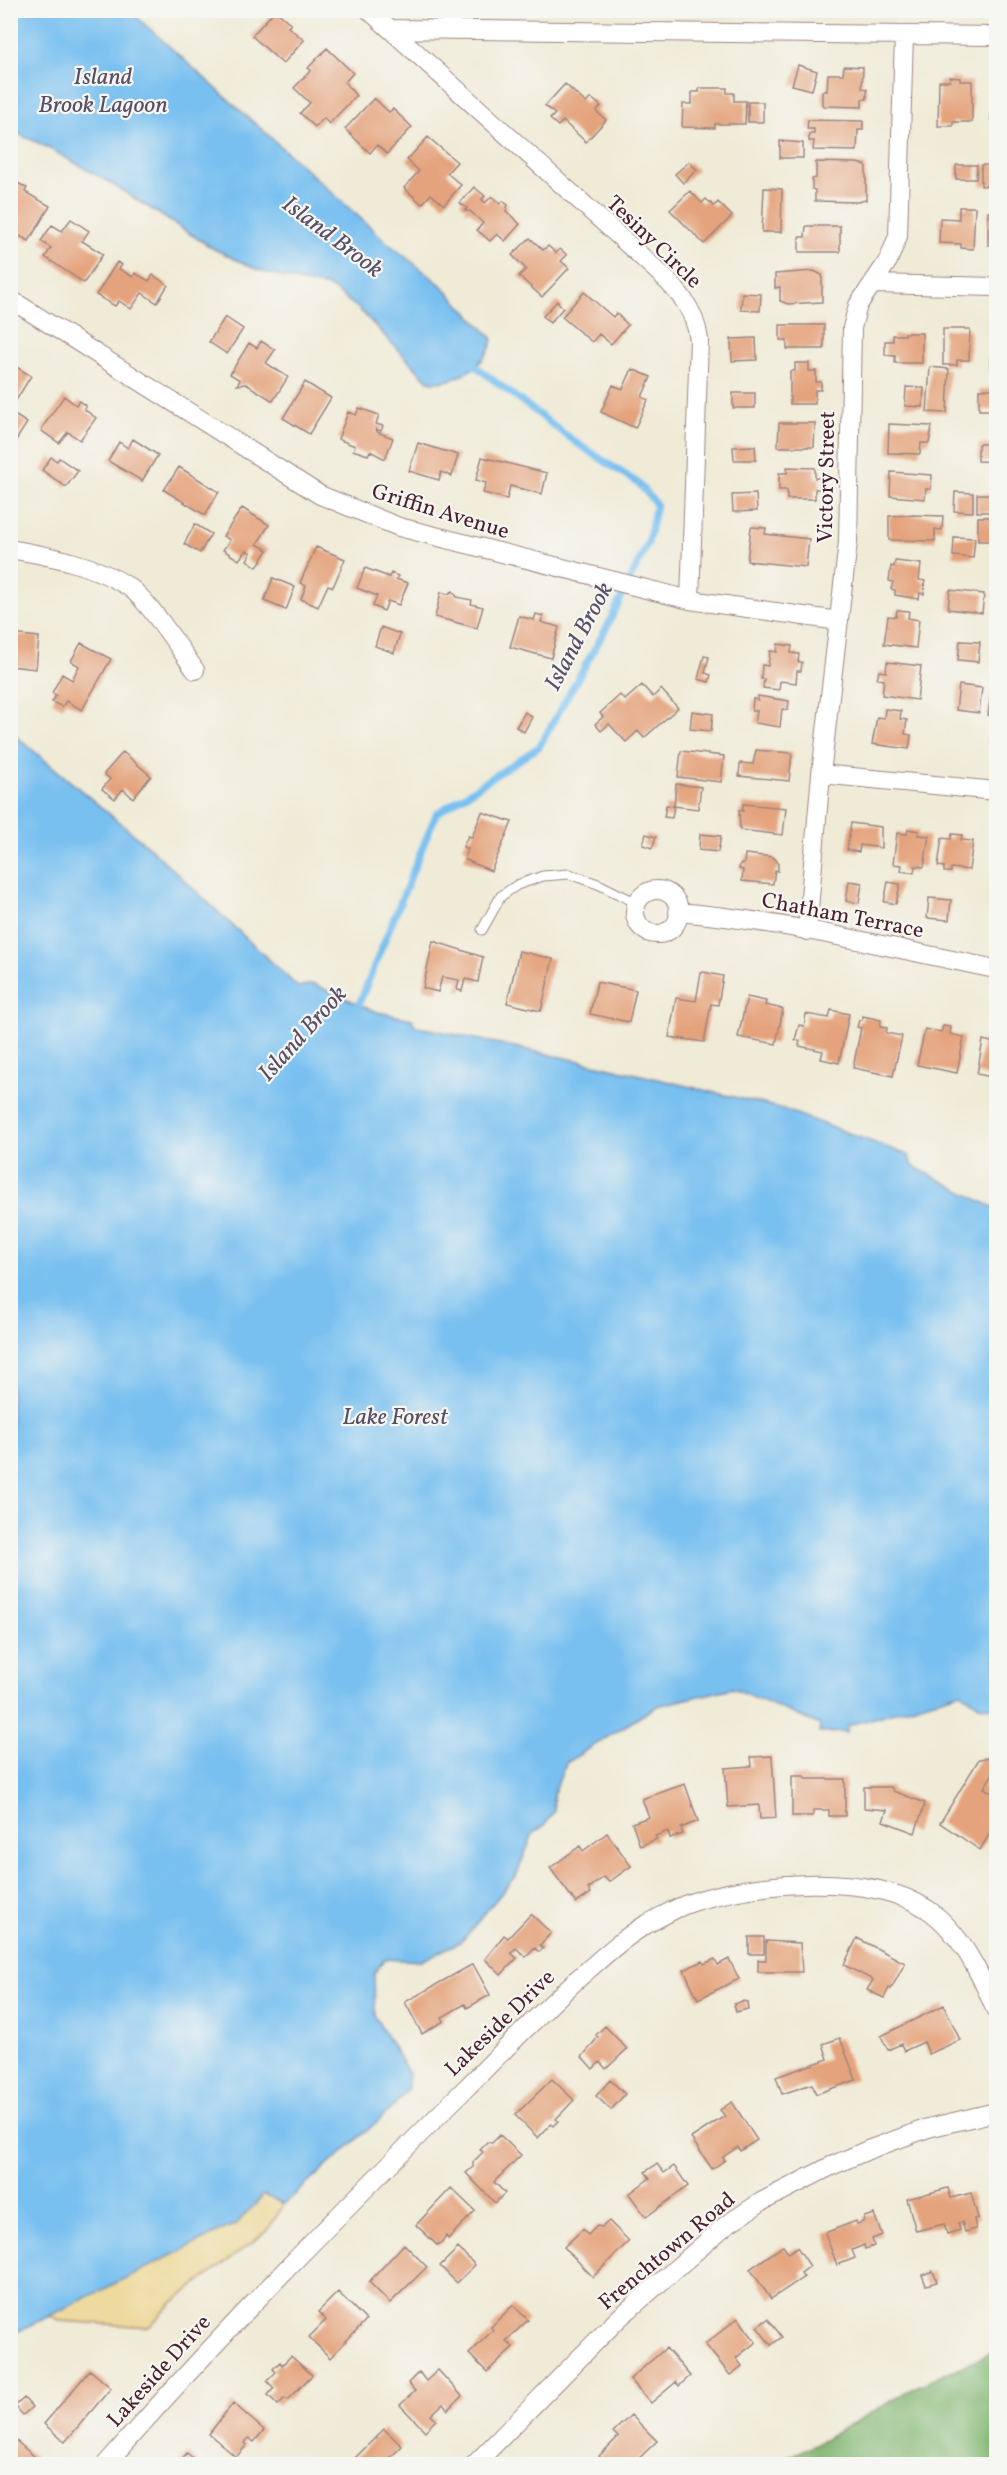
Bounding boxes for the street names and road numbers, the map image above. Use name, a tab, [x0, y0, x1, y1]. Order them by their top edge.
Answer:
street label: Tesiny Circle	[599, 189, 708, 296]
street label: Victory Street	[811, 410, 844, 543]
street label: Griffin Avenue	[368, 477, 513, 548]
street label: Chatham Terrace	[759, 886, 926, 947]
street label: Lakeside Drive	[439, 1963, 563, 2084]
street label: Frenchtown Road	[592, 2185, 743, 2318]
street label: Lakeside Drive	[101, 2308, 219, 2435]

